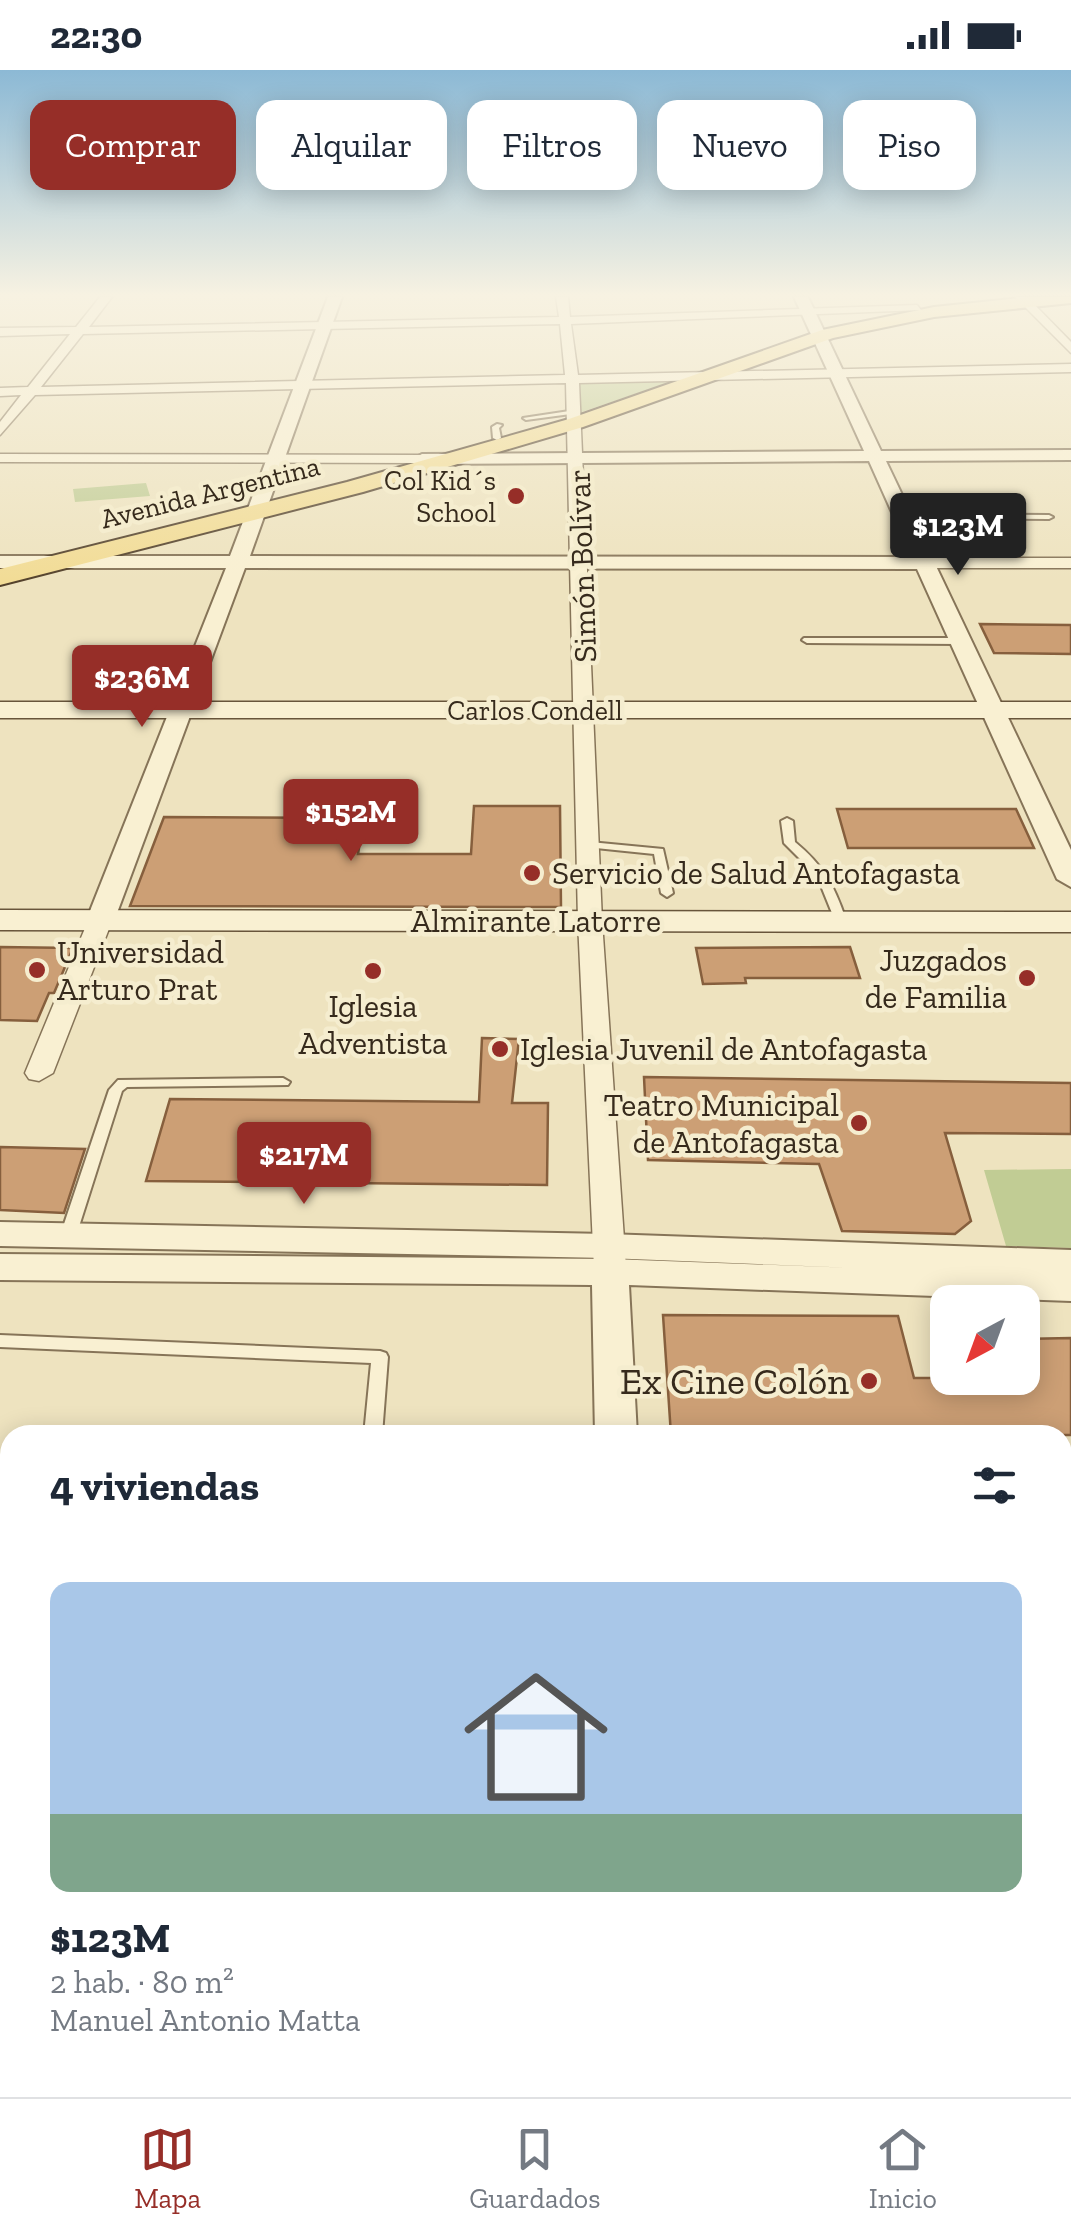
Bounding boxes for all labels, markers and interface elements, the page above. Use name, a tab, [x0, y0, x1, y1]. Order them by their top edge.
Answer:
text: 22:30	[50, 12, 142, 58]
chip: Comprar	[30, 100, 236, 190]
chip: Alquilar	[256, 100, 447, 190]
chip: Filtros	[467, 100, 637, 190]
chip: Nuevo	[657, 100, 823, 190]
chip: Piso	[843, 100, 976, 190]
street label: Avenida Argentina	[97, 449, 323, 536]
place label: Col Kid´s School	[384, 464, 496, 529]
street label: Simón Bolívar	[560, 469, 604, 663]
marker: Col Kid´s School	[505, 485, 527, 507]
pin: $123M	[888, 493, 1028, 578]
text: $123M	[912, 506, 1004, 544]
pin: $236M	[72, 645, 212, 730]
text: $236M	[94, 658, 190, 696]
street label: Carlos Condell	[447, 694, 623, 727]
pin: $152M	[281, 779, 421, 864]
text: $152M	[305, 792, 397, 830]
place label: Servicio de Salud Antofagasta	[552, 854, 960, 892]
marker: Servicio de Salud Antofagasta	[521, 862, 543, 884]
street label: Almirante Latorre	[411, 902, 661, 940]
place label: Universidad Arturo Prat	[57, 933, 224, 1008]
place label: Juzgados de Familia	[865, 941, 1007, 1016]
marker: Universidad Arturo Prat	[26, 959, 48, 981]
marker: Iglesia Adventista	[362, 960, 384, 982]
marker: Juzgados de Familia	[1016, 967, 1038, 989]
place label: Iglesia Adventista	[299, 987, 447, 1062]
place label: Iglesia Juvenil de Antofagasta	[520, 1030, 927, 1068]
marker: Iglesia Juvenil de Antofagasta	[489, 1038, 511, 1060]
place label: Teatro Municipal de Antofagasta	[604, 1086, 839, 1161]
marker: Teatro Municipal de Antofagasta	[848, 1112, 870, 1134]
pin: $217M	[234, 1122, 374, 1207]
text: $217M	[259, 1135, 349, 1173]
north arrow	[930, 1285, 1040, 1395]
map controls	[930, 1285, 1040, 1395]
place label: Ex Cine Colón	[620, 1358, 849, 1404]
marker: Ex Cine Colón	[858, 1370, 880, 1392]
icon: filters	[967, 1458, 1022, 1513]
text: 4 viviendas	[50, 1460, 259, 1511]
icon: home	[446, 1647, 626, 1827]
text: $123M	[50, 1912, 170, 1963]
text: 2 hab. · 80 m²	[50, 1963, 234, 2001]
text: Manuel Antonio Matta	[50, 2001, 360, 2039]
tab: Mapa	[134, 2122, 201, 2215]
tab: Guardados	[469, 2122, 601, 2215]
tab: Inicio	[869, 2122, 937, 2215]

